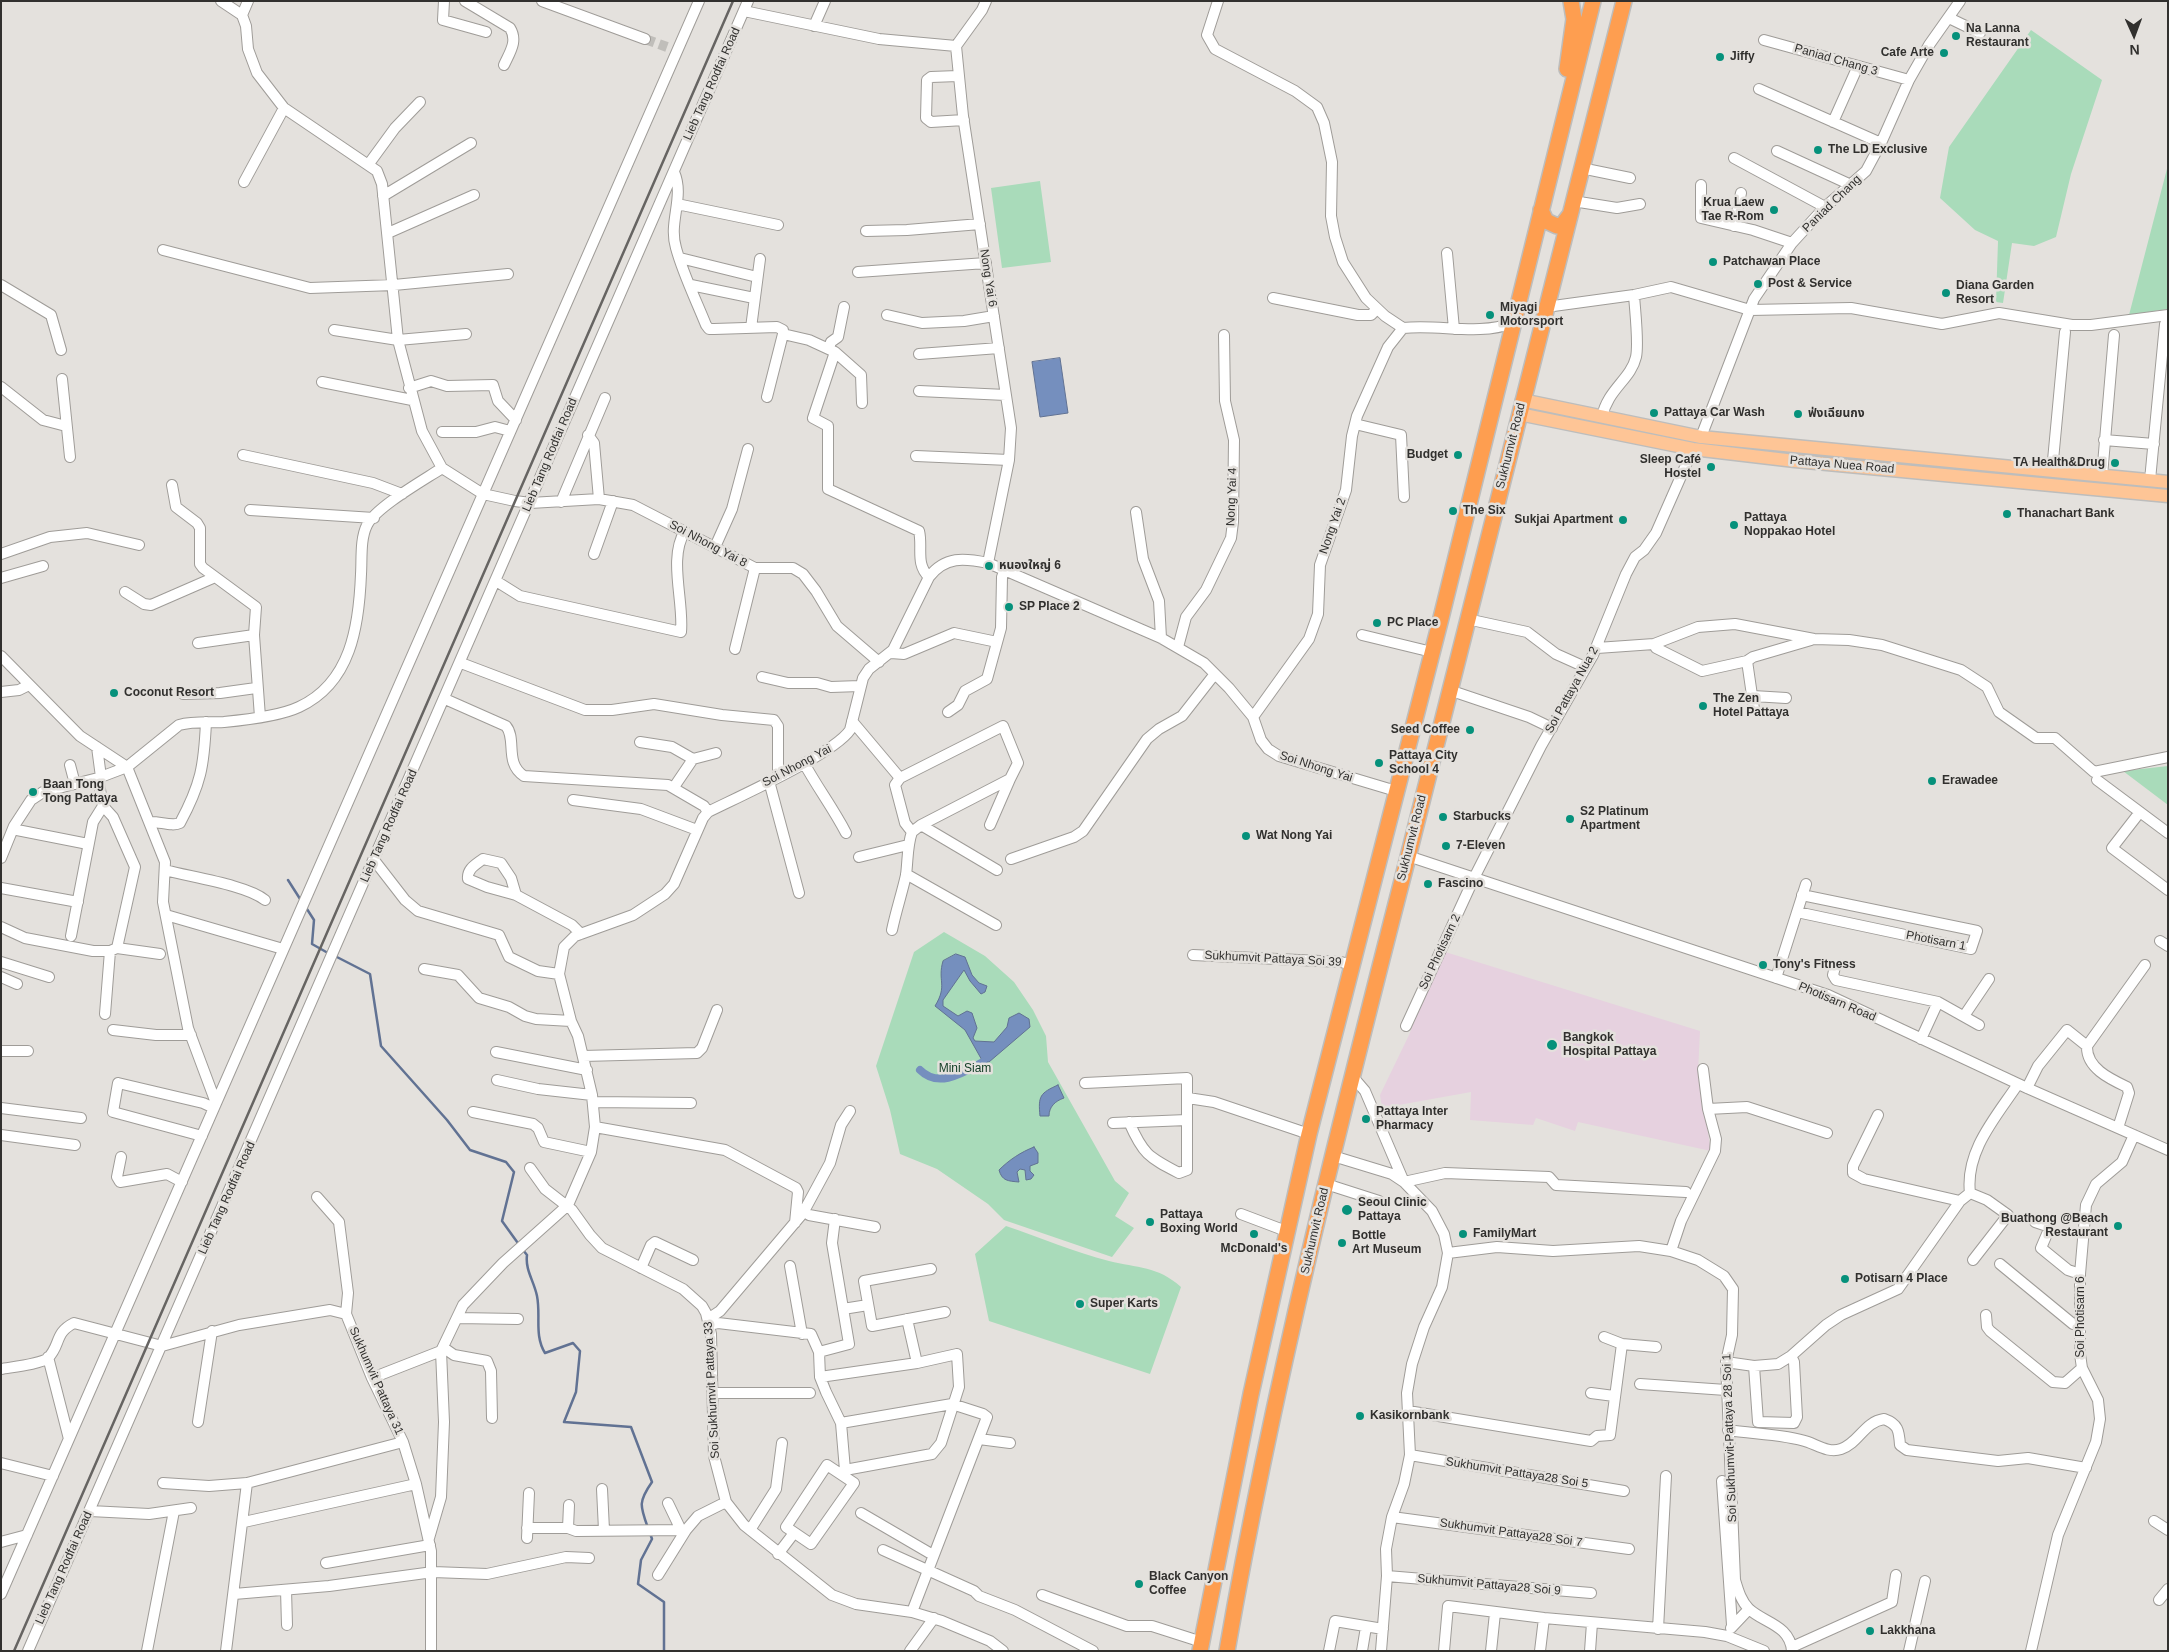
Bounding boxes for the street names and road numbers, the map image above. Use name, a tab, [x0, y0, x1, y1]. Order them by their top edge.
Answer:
street label: Lieb Tang Rodfai Road	[681, 25, 743, 143]
street label: Paniad Chang 3	[1793, 41, 1879, 79]
street label: Paniad Chang	[1800, 172, 1864, 236]
street label: Nong Yai 6	[976, 248, 1000, 308]
street label: Lieb Tang Rodfai Road	[520, 396, 580, 514]
street label: Sukhumvit Road	[1493, 402, 1529, 490]
street label: Pattaya Nuea Road	[1789, 453, 1895, 477]
street label: Nong Yai 4	[1224, 468, 1240, 526]
street label: Nong Yai 2	[1317, 496, 1349, 556]
street label: Soi Nhong Yai 8	[667, 517, 749, 571]
street label: Soi Pattaya Nua 2	[1542, 644, 1602, 736]
street label: Soi Nhong Yai	[760, 742, 834, 790]
street label: Soi Nhong Yai	[1278, 748, 1354, 786]
street label: Lieb Tang Rodfai Road	[358, 767, 420, 885]
street label: Sukhumvit Road	[1394, 794, 1430, 882]
street label: Soi Photisarn 2	[1416, 912, 1464, 992]
street label: Photisarn 1	[1905, 928, 1967, 954]
street label: Sukhumvit Pattaya Soi 39	[1204, 948, 1342, 970]
street label: Photisarn Road	[1796, 979, 1878, 1025]
street label: Lieb Tang Rodfai Road	[196, 1139, 258, 1257]
street label: Sukhumvit Road	[1298, 1186, 1332, 1276]
street label: Soi Photisarn 6	[2074, 1276, 2088, 1358]
street label: Soi Sukhumvit Pattaya 33	[701, 1321, 723, 1459]
street label: Sukhumvit Pattaya 31	[346, 1325, 406, 1437]
street label: Soi Sukhumvit-Pattaya 28 Soi 1	[1720, 1353, 1740, 1523]
street label: Sukhumvit Pattaya28 Soi 5	[1445, 1455, 1589, 1491]
street label: Lieb Tang Rodfai Road	[33, 1509, 95, 1627]
street label: Sukhumvit Pattaya28 Soi 7	[1439, 1516, 1583, 1550]
street label: Sukhumvit Pattaya28 Soi 9	[1417, 1572, 1561, 1598]

